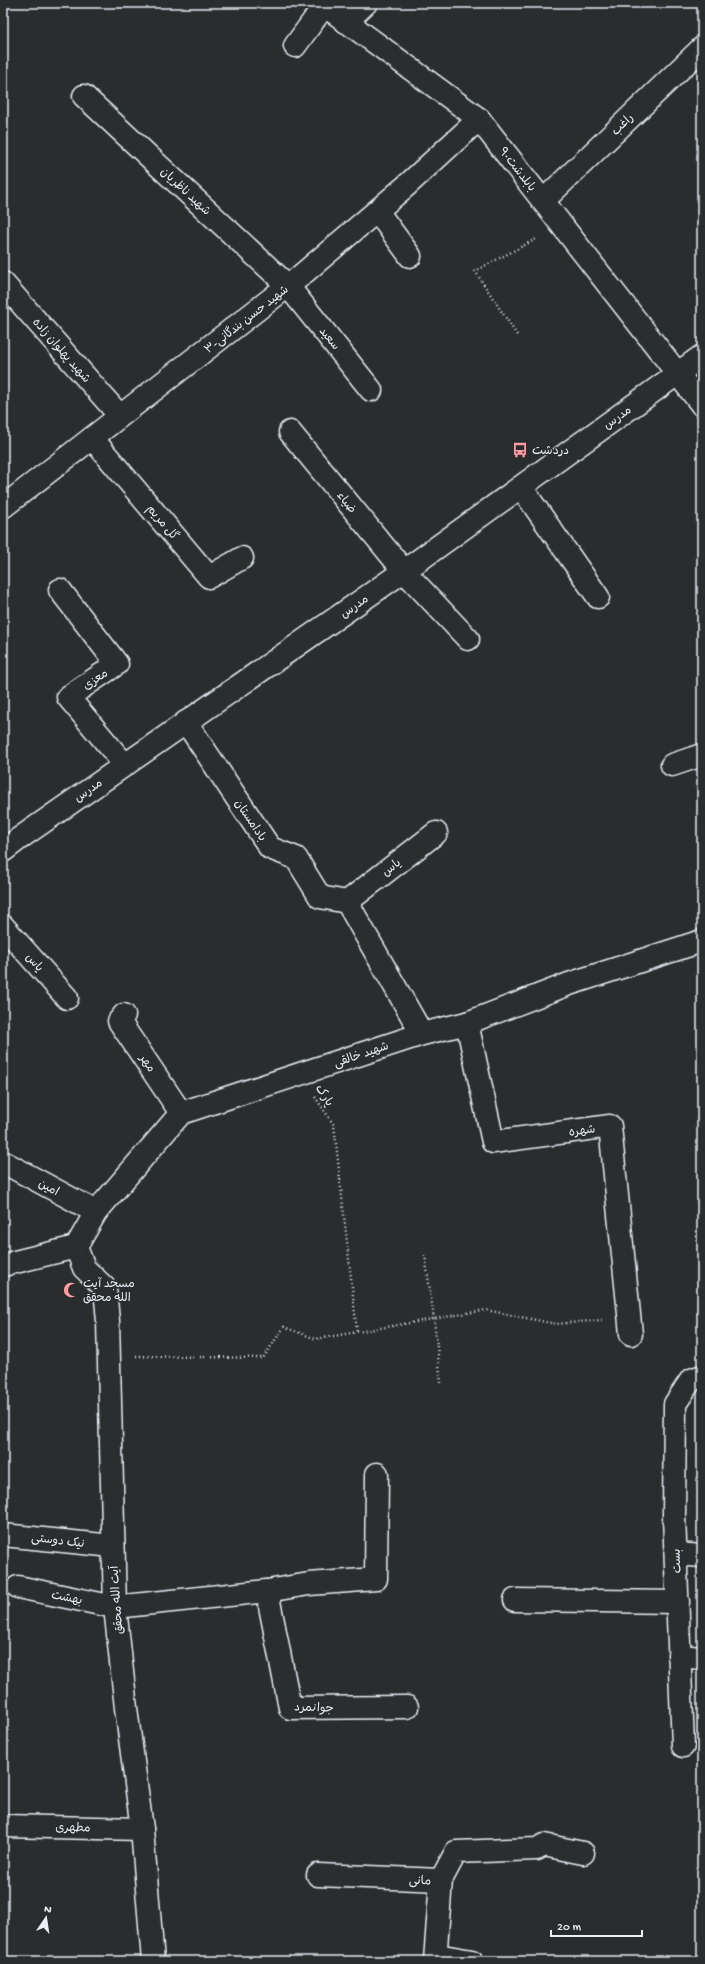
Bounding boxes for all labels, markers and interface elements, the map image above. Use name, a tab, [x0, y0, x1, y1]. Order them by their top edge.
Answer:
street label: راغب	[609, 112, 637, 139]
street label: ۹-بابلدشت	[495, 145, 538, 195]
street label: شهید ناظریان	[157, 166, 213, 219]
street label: ۳-شهید حسن بندگانی	[201, 282, 292, 358]
street label: شهید پهلوان زاده	[29, 316, 92, 387]
street label: سعید	[315, 325, 342, 354]
street label: مدرس	[601, 404, 635, 433]
bus stop icon: دردشت	[511, 441, 529, 459]
place label: دردشت	[532, 445, 569, 459]
street label: ضیاء	[333, 490, 358, 517]
street label: گل مریم	[143, 501, 182, 544]
street label: مدرس	[338, 593, 372, 622]
street label: معزی	[81, 667, 111, 694]
street label: مدرس	[72, 777, 106, 806]
street label: بادامستان	[230, 798, 268, 845]
street label: یاس	[380, 857, 405, 880]
street label: یاس	[22, 951, 45, 976]
street label: شهید خالقی	[332, 1039, 391, 1072]
street label: مهر	[135, 1052, 157, 1076]
street label: پارک	[311, 1083, 336, 1110]
street label: شهره	[568, 1123, 596, 1141]
street label: امین	[35, 1178, 61, 1200]
place label: مسجد آیت الله محقق	[83, 1277, 135, 1306]
mosque icon: مسجد آیت الله محقق	[62, 1281, 80, 1299]
street label: نیک دوستی	[30, 1532, 85, 1552]
street label: بست	[671, 1548, 685, 1574]
street label: آیت الله محقق	[108, 1564, 127, 1635]
street label: بهشت	[50, 1589, 83, 1609]
street label: جوانمرد	[294, 1701, 334, 1717]
street label: مطهری	[55, 1822, 91, 1836]
street label: مانی	[409, 1875, 431, 1889]
north arrow	[26, 1898, 66, 1938]
text: N	[43, 1904, 53, 1917]
scale bar	[551, 1912, 642, 1938]
text: 20 m	[557, 1921, 582, 1935]

